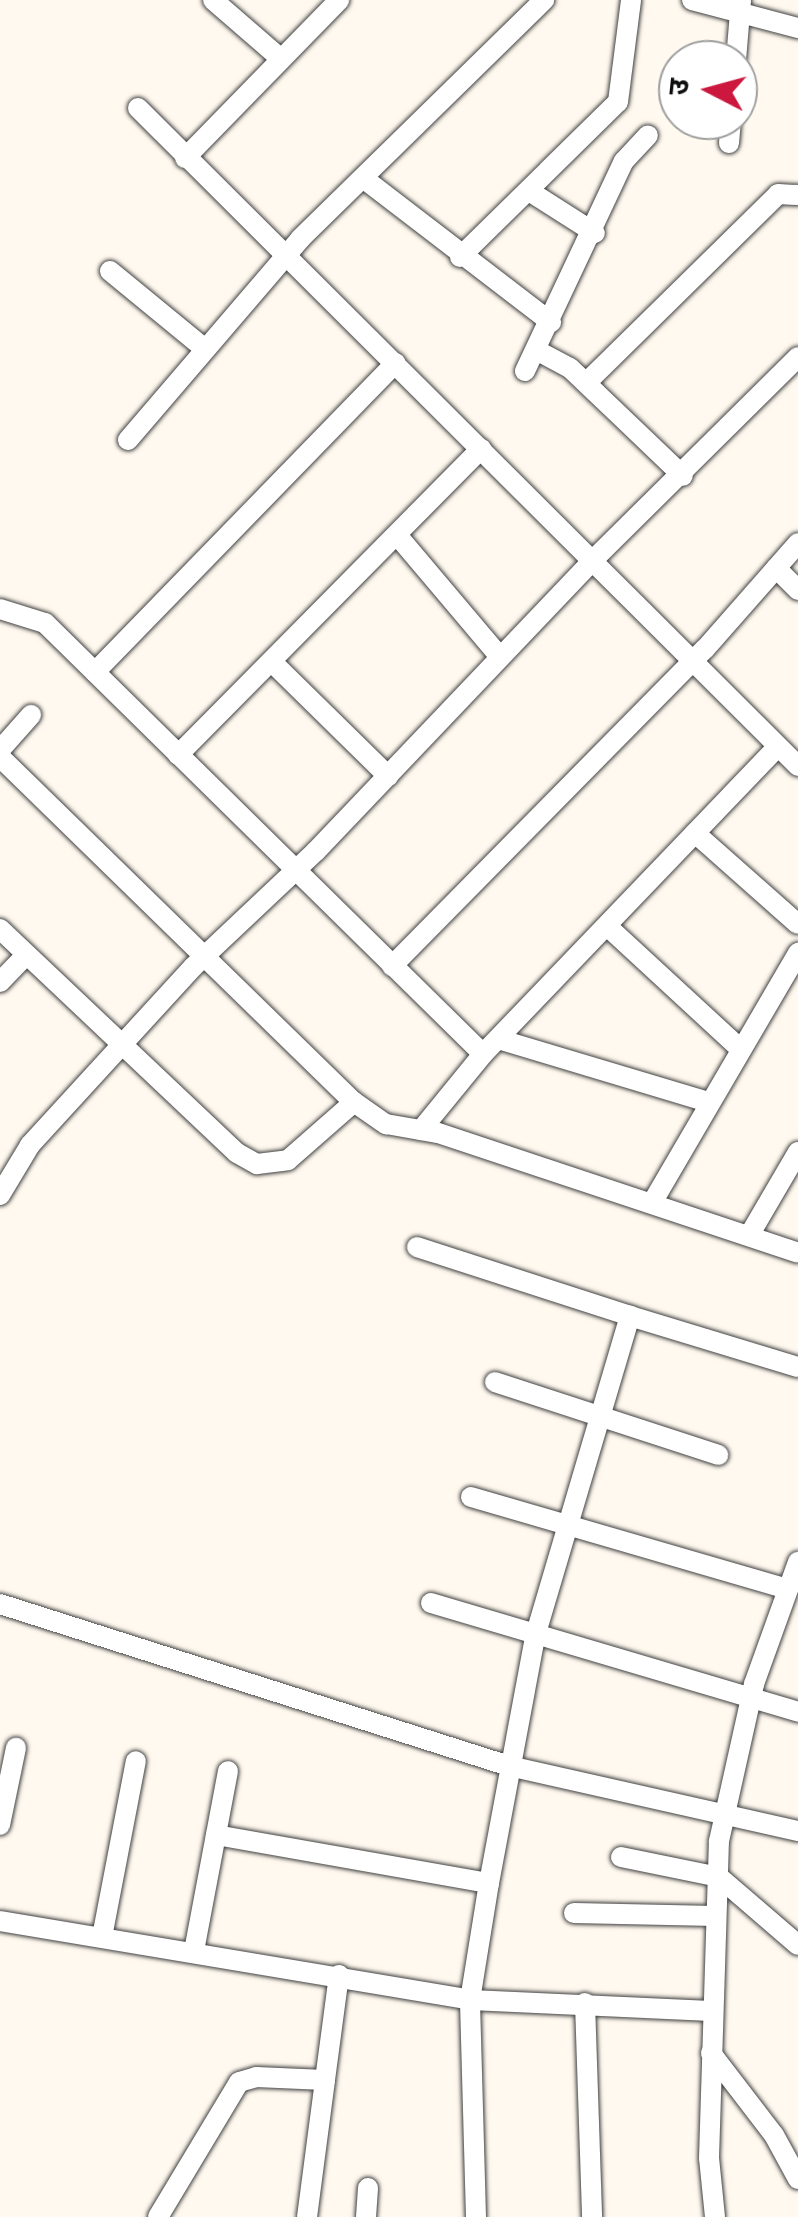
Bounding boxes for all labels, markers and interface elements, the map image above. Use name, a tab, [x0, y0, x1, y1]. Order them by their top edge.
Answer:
north arrow	[658, 40, 758, 140]
text: उ	[657, 77, 702, 97]

